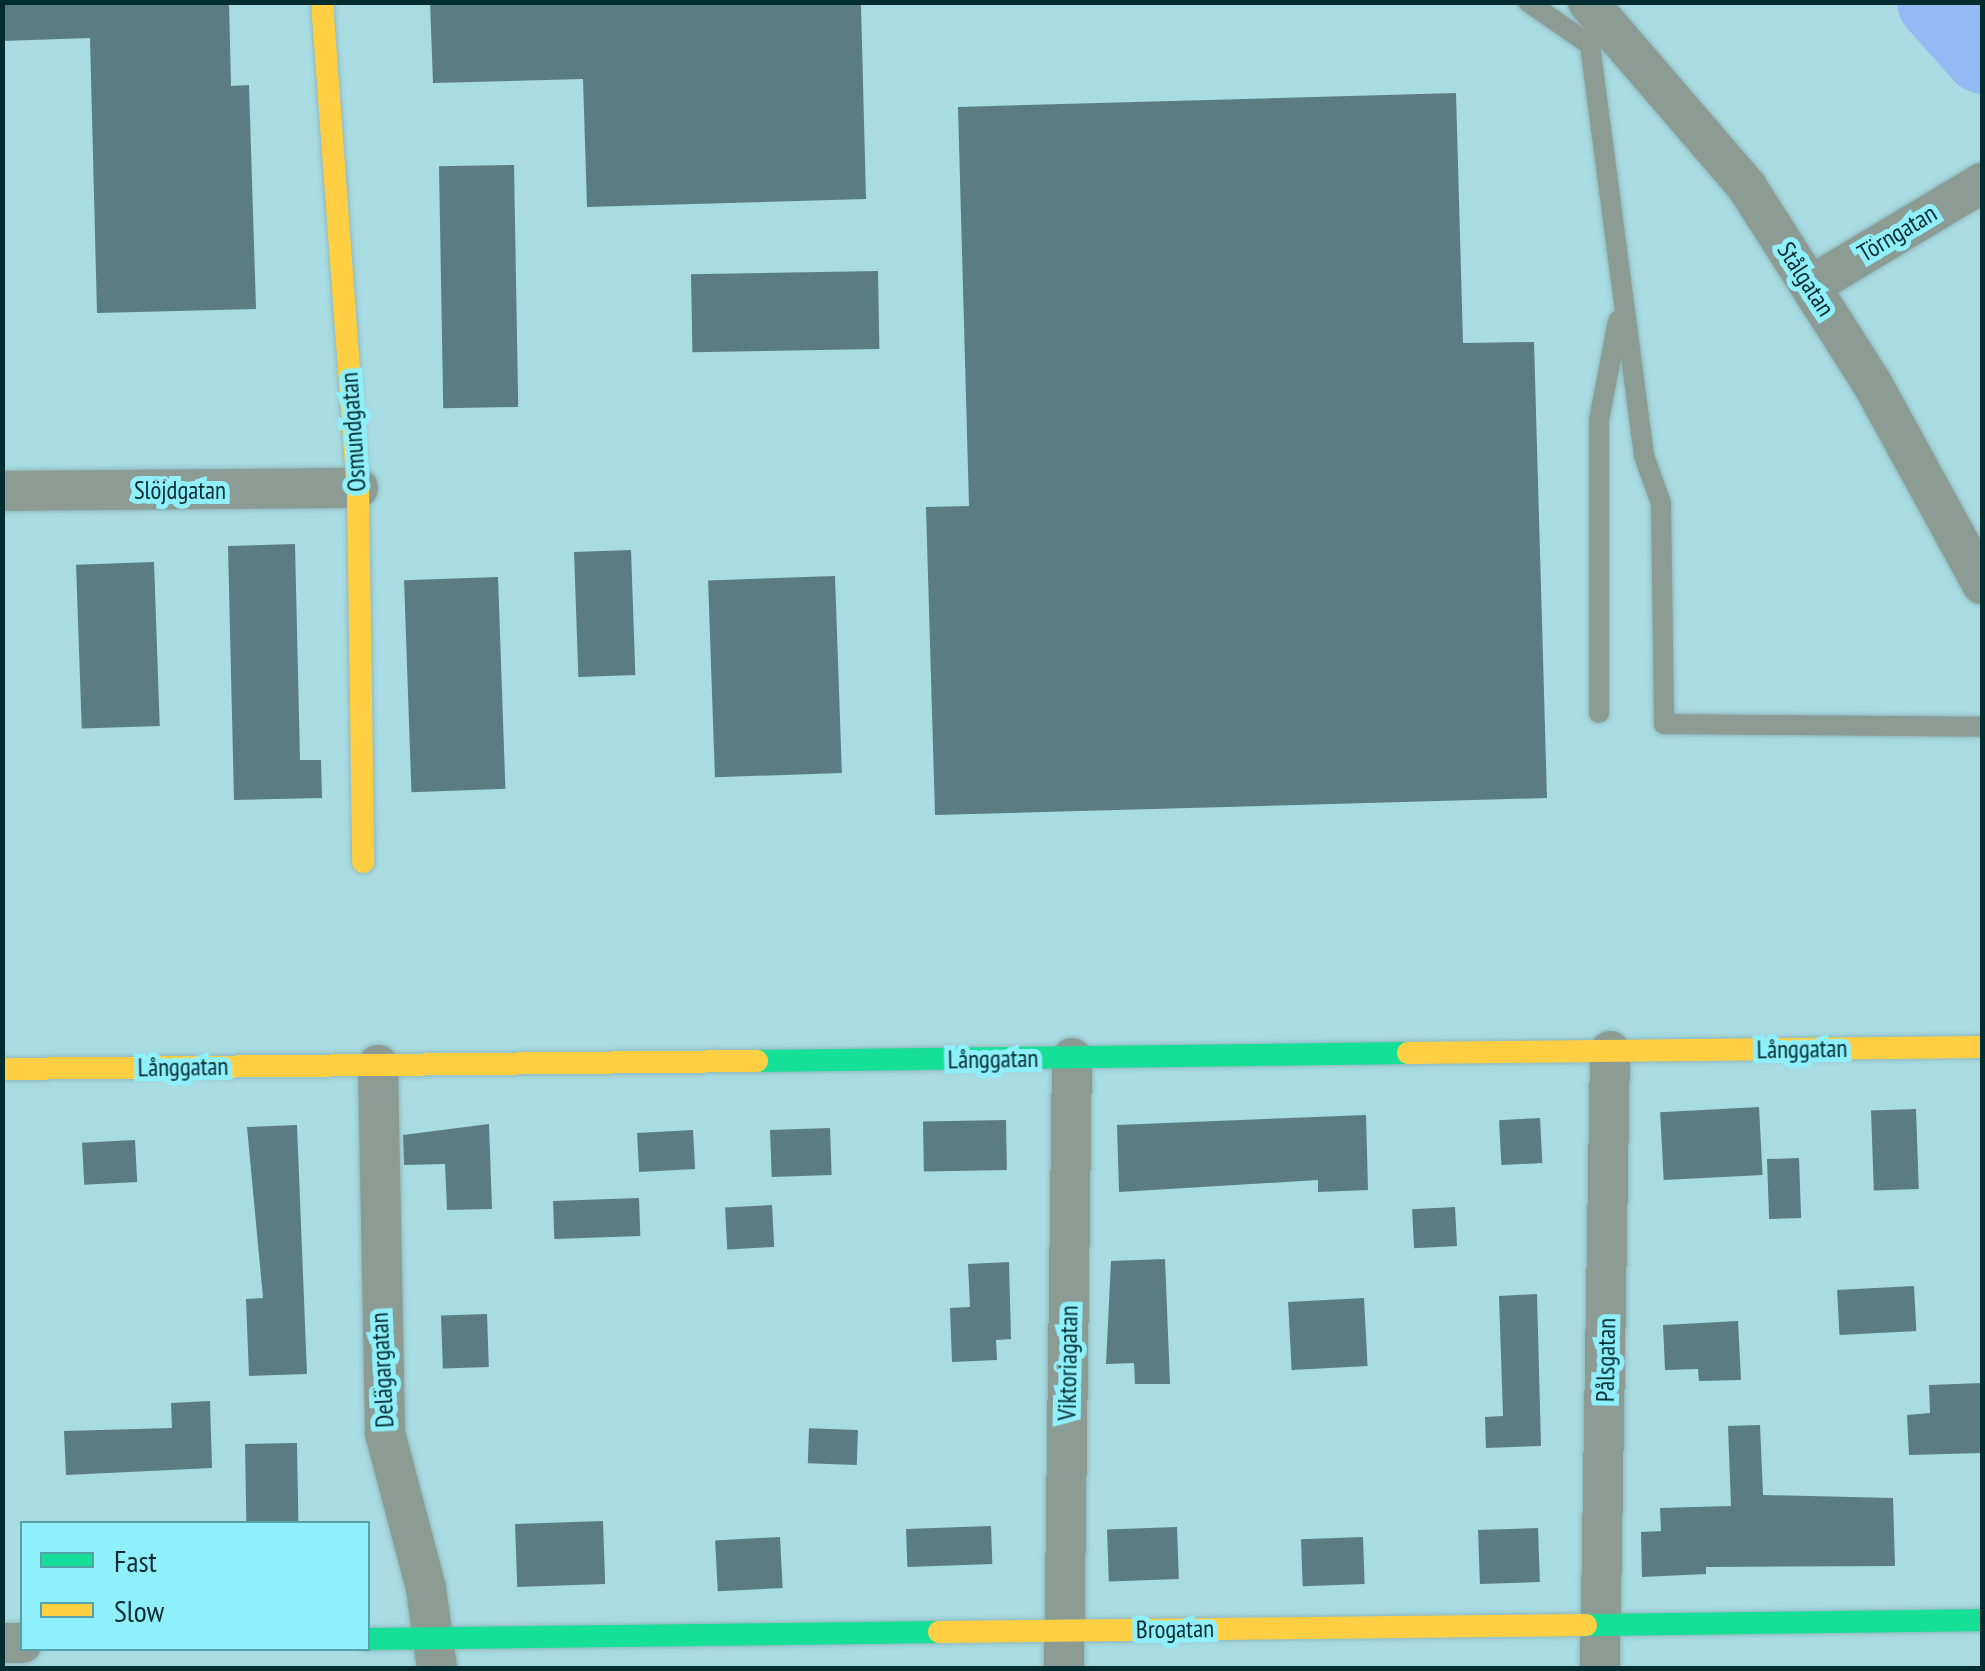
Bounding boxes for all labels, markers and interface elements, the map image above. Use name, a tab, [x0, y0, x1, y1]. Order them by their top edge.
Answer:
street label: Törngatan	[1852, 198, 1942, 268]
street label: Stålgatan	[1771, 236, 1841, 322]
street label: Osmundgatan	[334, 371, 372, 493]
street label: Slöjdgatan	[134, 475, 226, 505]
street label: Långgatan	[1756, 1033, 1848, 1065]
street label: Långgatan	[947, 1043, 1039, 1075]
street label: Långgatan	[137, 1051, 229, 1083]
street label: Viktoriagatan	[1052, 1305, 1084, 1421]
street label: Delägargatan	[364, 1312, 400, 1428]
street label: Pålsgatan	[1590, 1318, 1622, 1402]
legend	[20, 1521, 370, 1651]
text: Fast	[114, 1541, 157, 1580]
text: Slow	[114, 1591, 164, 1630]
street label: Brogatan	[1136, 1613, 1214, 1645]

